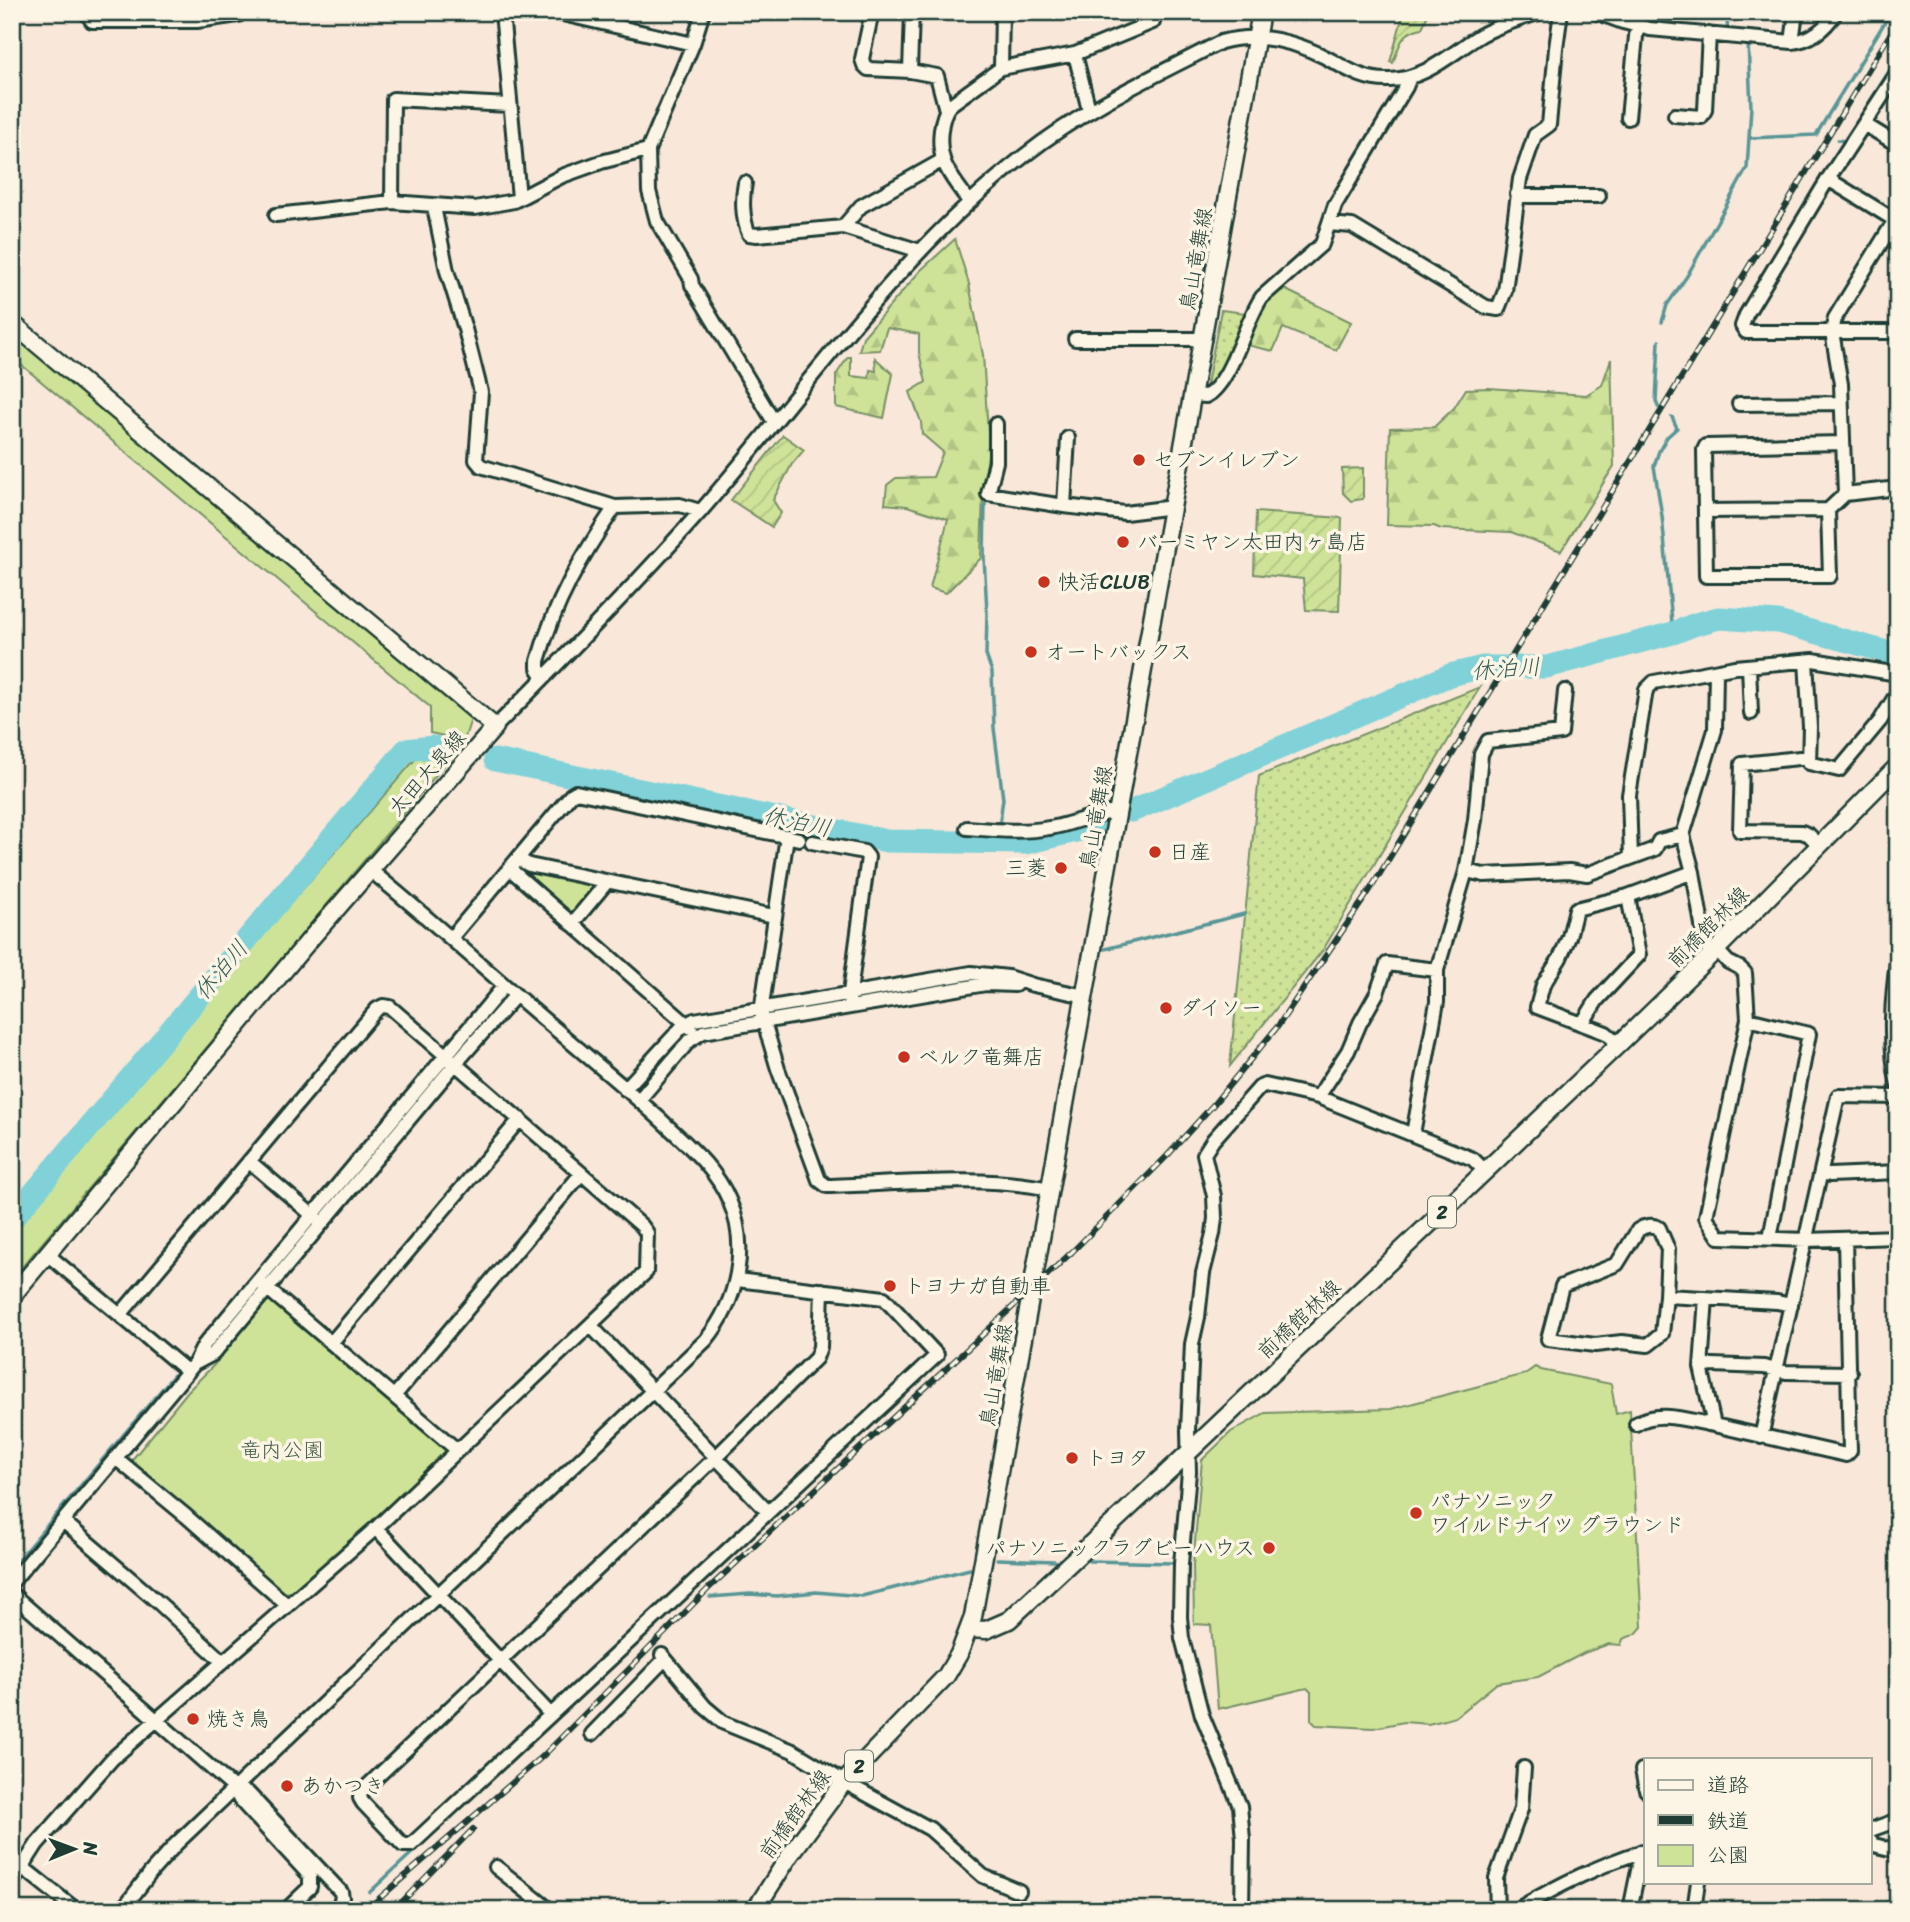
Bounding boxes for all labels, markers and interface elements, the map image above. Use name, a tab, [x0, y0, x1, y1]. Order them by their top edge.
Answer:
street label: 鳥山竜舞線	[1168, 204, 1224, 314]
place label: セブンイレブン	[1153, 441, 1300, 479]
marker: セブンイレブン	[1131, 452, 1147, 468]
place label: バーミヤン太田内ヶ島店	[1137, 523, 1368, 561]
marker: バーミヤン太田内ヶ島店	[1115, 534, 1131, 550]
place label: 快活CLUB	[1058, 563, 1150, 601]
marker: 快活CLUB	[1036, 574, 1052, 590]
place label: オートバックス	[1045, 633, 1192, 671]
marker: オートバックス	[1023, 644, 1039, 660]
water label: 休泊川	[1470, 646, 1542, 692]
street label: 太田大泉線	[378, 721, 476, 825]
street label: 鳥山竜舞線	[1068, 762, 1124, 872]
water label: 休泊川	[759, 795, 835, 849]
place label: 日産	[1169, 833, 1211, 871]
marker: 日産	[1147, 844, 1163, 860]
place label: 三菱	[1005, 849, 1047, 887]
marker: 三菱	[1053, 860, 1069, 876]
street label: 前橋館林線	[1657, 876, 1759, 978]
water label: 休泊川	[183, 930, 259, 1010]
place label: ダイソー	[1180, 989, 1262, 1027]
marker: ダイソー	[1158, 1000, 1174, 1016]
place label: ベルク竜舞店	[918, 1038, 1044, 1076]
marker: ベルク竜舞店	[896, 1049, 912, 1065]
road number: 2	[1428, 1196, 1456, 1228]
place label: トヨナガ自動車	[904, 1267, 1051, 1305]
street label: 前橋館林線	[1248, 1269, 1350, 1369]
marker: トヨナガ自動車	[882, 1278, 898, 1294]
street label: 鳥山竜舞線	[968, 1320, 1024, 1430]
park label: 竜内公園	[240, 1431, 324, 1469]
place label: トヨタ	[1086, 1439, 1149, 1477]
marker: トヨタ	[1064, 1450, 1080, 1466]
place label: パナソニック ワイルドナイツ グラウンド	[1430, 1482, 1685, 1544]
marker: パナソニック ワイルドナイツ グラウンド	[1408, 1505, 1424, 1521]
place label: パナソニックラグビーハウス	[985, 1529, 1255, 1567]
marker: パナソニックラグビーハウス	[1261, 1540, 1277, 1556]
place label: 焼き鳥	[207, 1700, 270, 1738]
marker: 焼き鳥	[185, 1711, 201, 1727]
road number: 2	[845, 1750, 873, 1782]
legend	[1644, 1758, 1871, 1884]
street label: 前橋館林線	[749, 1760, 841, 1868]
text: 道路	[1707, 1766, 1749, 1804]
place label: あかつき	[301, 1767, 385, 1805]
marker: あかつき	[279, 1778, 295, 1794]
text: 鉄道	[1707, 1802, 1749, 1840]
north arrow	[38, 1814, 108, 1884]
text: 公園	[1707, 1836, 1749, 1874]
text: N	[74, 1841, 107, 1856]

